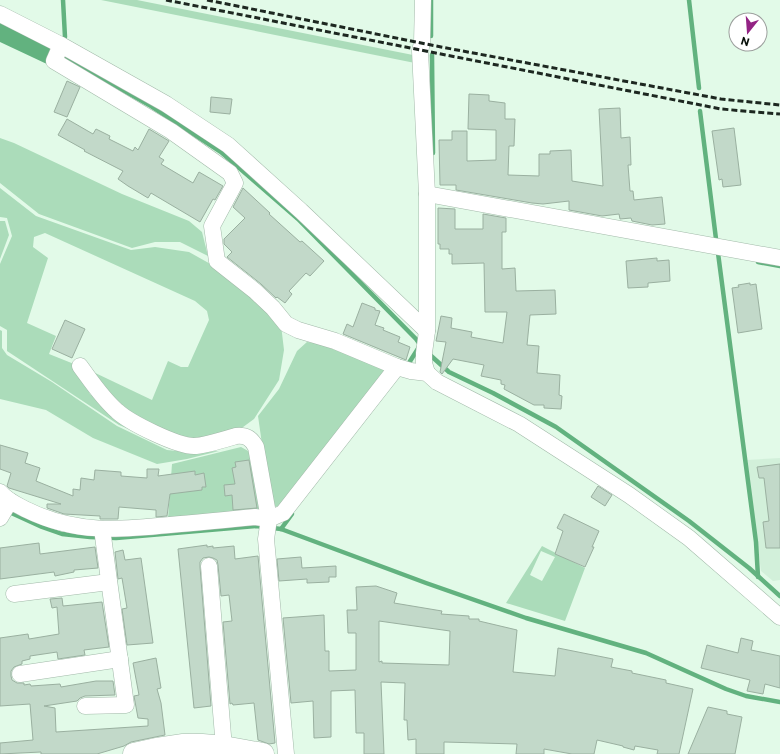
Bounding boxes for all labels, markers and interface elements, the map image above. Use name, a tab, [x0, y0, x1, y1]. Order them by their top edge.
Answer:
north arrow	[728, 12, 768, 52]
text: N	[739, 35, 751, 49]

